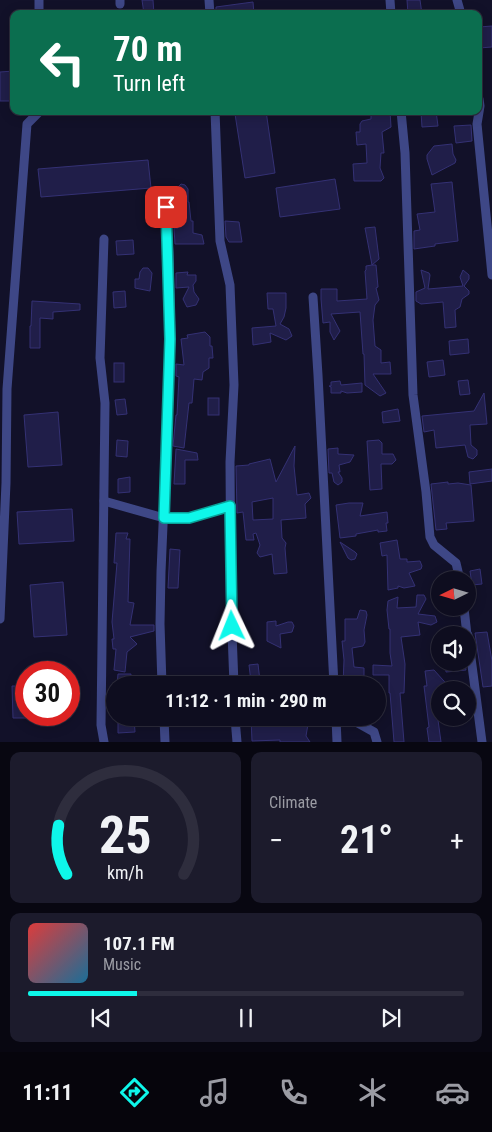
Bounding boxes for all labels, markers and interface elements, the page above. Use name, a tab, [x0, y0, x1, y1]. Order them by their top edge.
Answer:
text: 70 m	[113, 29, 182, 70]
icon: left	[30, 30, 95, 95]
text: Turn left	[113, 71, 185, 96]
pin	[145, 186, 187, 228]
icon: arrive	[152, 193, 180, 221]
north arrow	[431, 571, 476, 616]
map controls	[431, 571, 476, 726]
position arrow	[205, 599, 257, 651]
button: sound	[431, 626, 476, 671]
speed limit sign: 30	[15, 661, 80, 726]
button: search	[431, 681, 476, 726]
text: 11:12 · 1 min · 290 m	[165, 689, 327, 712]
text: Climate	[269, 793, 317, 812]
text: 25	[99, 805, 152, 866]
text: 21°	[340, 818, 393, 862]
text: −	[269, 824, 283, 857]
text: +	[450, 824, 464, 857]
text: km/h	[107, 862, 144, 883]
text: 107.1 FM	[103, 932, 175, 955]
text: Music	[103, 955, 141, 974]
icon: previous	[87, 1004, 115, 1032]
icon: pause	[232, 1004, 260, 1032]
icon: next	[377, 1004, 405, 1032]
icon: directions	[117, 1075, 152, 1110]
icon: music	[197, 1075, 232, 1110]
icon: phone	[276, 1075, 311, 1110]
icon: climate	[355, 1075, 390, 1110]
icon: car	[435, 1075, 470, 1110]
text: 11:11	[22, 1080, 73, 1105]

